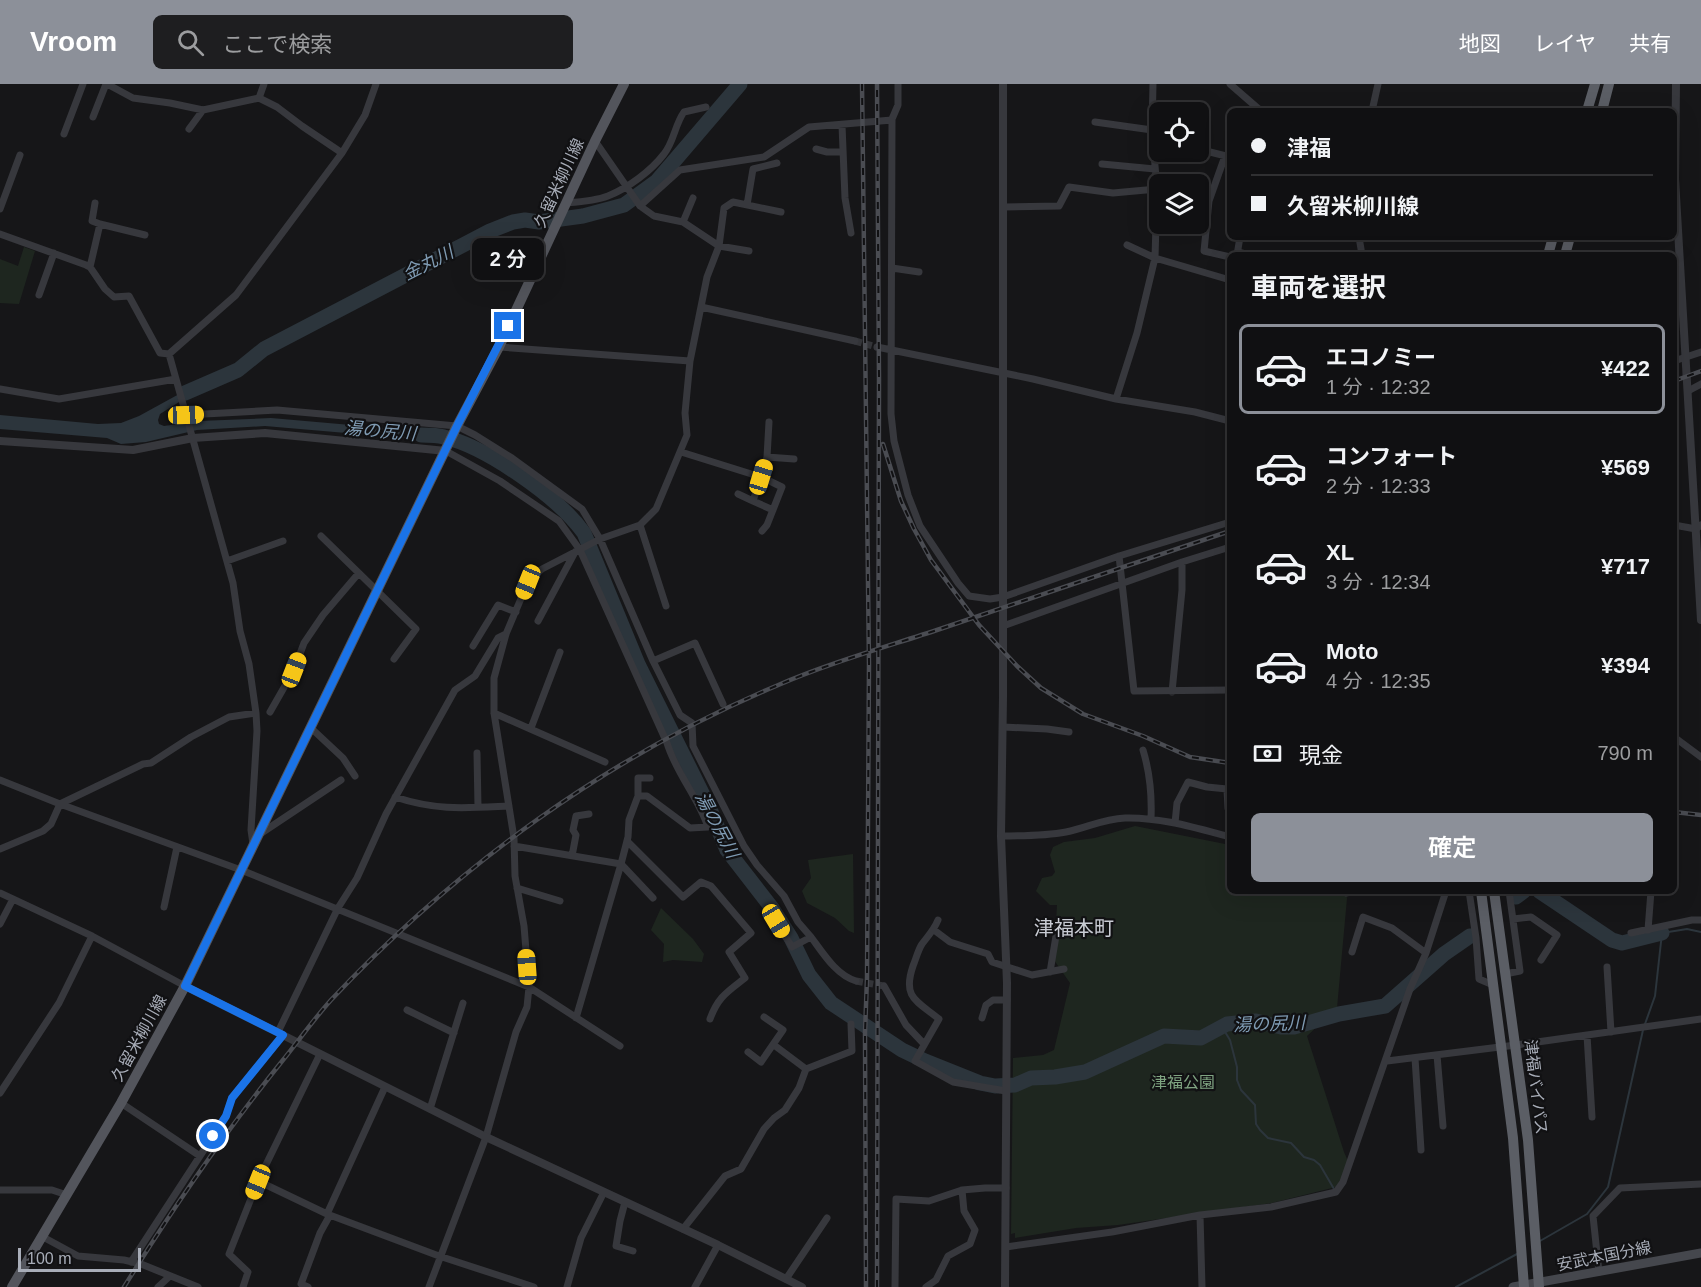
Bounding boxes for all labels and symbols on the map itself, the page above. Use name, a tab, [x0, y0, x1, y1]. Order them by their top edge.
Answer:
street label: 久留米柳川線	[531, 136, 587, 230]
callout: 2 分	[472, 239, 544, 281]
water label: 金丸川	[399, 241, 458, 284]
route end	[494, 312, 521, 339]
car	[168, 405, 204, 425]
water label: 湯の尻川	[343, 418, 419, 444]
car	[747, 457, 775, 497]
car	[513, 562, 543, 602]
car	[279, 650, 309, 690]
water label: 湯の尻川	[691, 789, 744, 863]
car	[759, 901, 793, 941]
district label: 津福本町	[1034, 917, 1114, 939]
car	[517, 948, 537, 986]
street label: 久留米柳川線	[108, 992, 170, 1084]
water label: 湯の尻川	[1233, 1013, 1307, 1035]
street label: 津福バイパス	[1522, 1038, 1550, 1136]
park label: 津福公園	[1151, 1074, 1215, 1091]
route start	[199, 1122, 226, 1149]
car	[243, 1162, 273, 1202]
street label: 安武本国分線	[1555, 1238, 1653, 1274]
scale bar	[18, 1245, 141, 1272]

